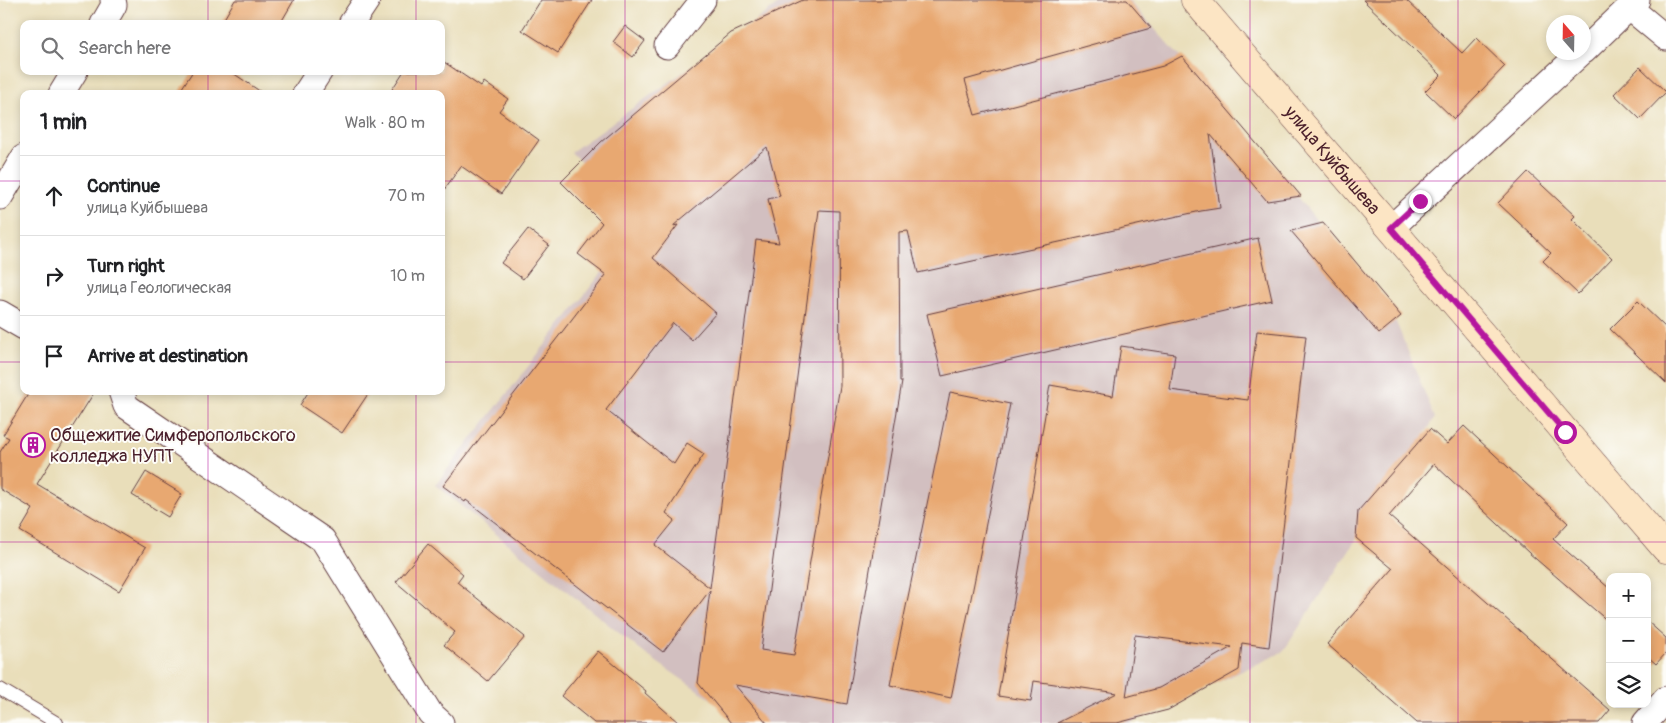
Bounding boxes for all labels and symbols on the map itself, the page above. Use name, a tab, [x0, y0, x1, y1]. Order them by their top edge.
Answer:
north arrow	[1546, 15, 1591, 60]
street label: улица Куйбышева	[1279, 100, 1385, 219]
route end	[1409, 190, 1432, 213]
route start	[1554, 421, 1577, 444]
place label: Общежитие Симферопольского колледжа НУПТ	[50, 424, 296, 468]
building icon: Общежитие Симферопольского колледжа НУПТ	[20, 432, 46, 458]

